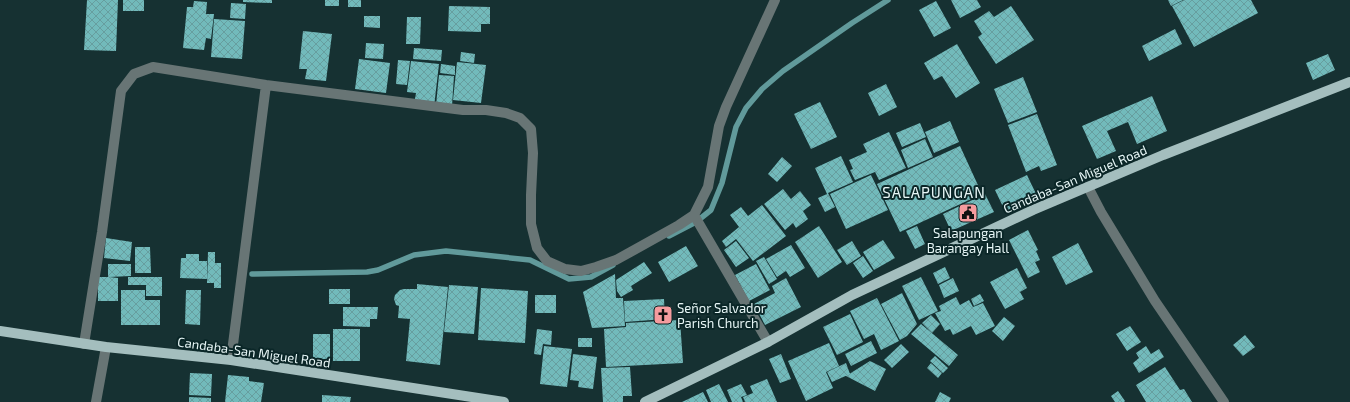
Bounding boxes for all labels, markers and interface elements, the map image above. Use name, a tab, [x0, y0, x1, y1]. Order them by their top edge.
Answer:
street label: Candaba-San Miguel Road	[1001, 141, 1149, 217]
district label: SALAPUNGAN	[882, 183, 986, 201]
public building icon: Salapungan Barangay Hall	[957, 202, 979, 224]
place label: Salapungan Barangay Hall	[927, 225, 1009, 256]
place label: Señor Salvador Parish Church	[677, 300, 766, 331]
church icon: Señor Salvador Parish Church	[652, 304, 674, 326]
street label: Candaba-San Miguel Road	[176, 333, 332, 371]

